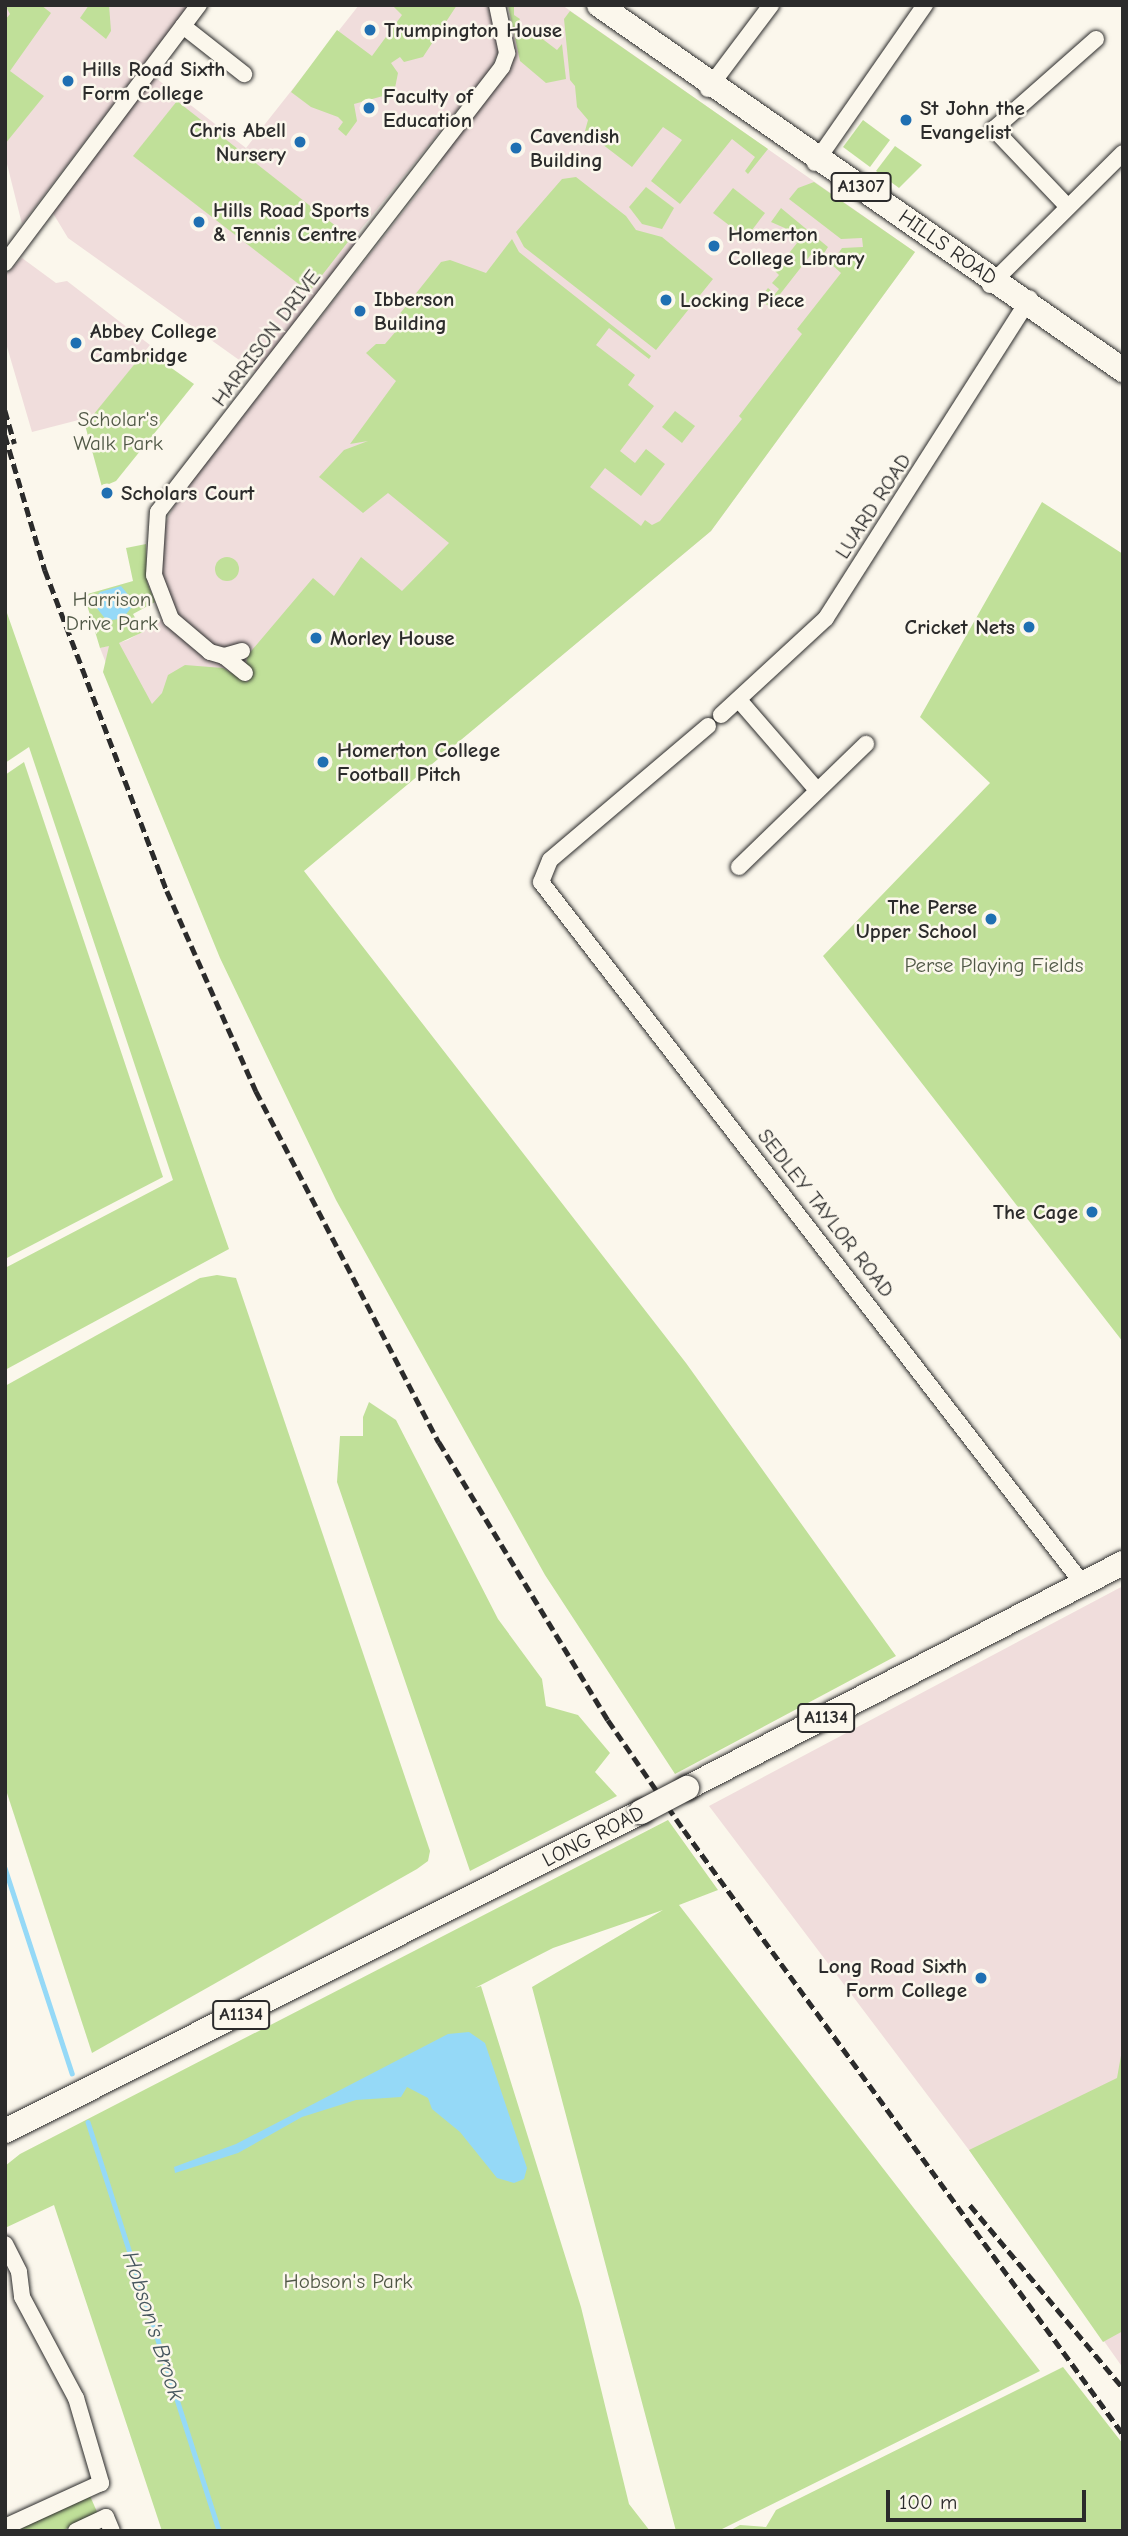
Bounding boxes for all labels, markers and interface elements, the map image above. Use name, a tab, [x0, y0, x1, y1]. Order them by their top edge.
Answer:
place label: Trumpington House	[384, 17, 562, 43]
marker: Trumpington House	[362, 22, 378, 38]
place label: Hills Road Sixth Form College	[82, 56, 225, 106]
marker: Hills Road Sixth Form College	[60, 73, 76, 89]
place label: Faculty of Education	[383, 83, 473, 133]
place label: St John the Evangelist	[920, 95, 1025, 145]
marker: Faculty of Education	[361, 100, 377, 116]
marker: St John the Evangelist	[898, 112, 914, 128]
place label: Chris Abell Nursery	[189, 117, 286, 167]
place label: Cavendish Building	[530, 123, 620, 173]
marker: Chris Abell Nursery	[292, 134, 308, 150]
marker: Cavendish Building	[508, 140, 524, 156]
road number: A1307	[830, 172, 892, 202]
place label: Hills Road Sports & Tennis Centre	[213, 197, 369, 247]
street label: HILLS ROAD	[894, 204, 1002, 290]
marker: Hills Road Sports & Tennis Centre	[191, 214, 207, 230]
place label: Homerton College Library	[728, 221, 864, 271]
marker: Homerton College Library	[706, 238, 722, 254]
street label: HARRISON DRIVE	[206, 265, 326, 411]
place label: Ibberson Building	[374, 286, 455, 336]
place label: Locking Piece	[680, 287, 804, 313]
marker: Locking Piece	[658, 292, 674, 308]
marker: Ibberson Building	[352, 303, 368, 319]
place label: Abbey College Cambridge	[90, 318, 217, 368]
marker: Abbey College Cambridge	[68, 335, 84, 351]
park label: Scholar's Walk Park	[73, 406, 163, 456]
street label: LUARD ROAD	[830, 449, 916, 563]
place label: Scholars Court	[121, 480, 254, 506]
marker: Scholars Court	[99, 485, 115, 501]
park label: Harrison Drive Park	[66, 586, 158, 636]
place label: Cricket Nets	[905, 614, 1015, 640]
marker: Cricket Nets	[1021, 619, 1037, 635]
place label: Morley House	[330, 625, 455, 651]
marker: Morley House	[308, 630, 324, 646]
place label: Homerton College Football Pitch	[337, 737, 500, 787]
marker: Homerton College Football Pitch	[315, 754, 331, 770]
place label: The Perse Upper School	[856, 894, 977, 944]
marker: The Perse Upper School	[983, 911, 999, 927]
park label: Perse Playing Fields	[905, 952, 1083, 978]
street label: SEDLEY TAYLOR ROAD	[752, 1124, 900, 1302]
place label: The Cage	[993, 1199, 1078, 1225]
marker: The Cage	[1084, 1204, 1100, 1220]
road number: A1134	[796, 1702, 856, 1734]
street label: LONG ROAD	[538, 1800, 648, 1872]
place label: Long Road Sixth Form College	[818, 1953, 967, 2003]
marker: Long Road Sixth Form College	[973, 1970, 989, 1986]
road number: A1134	[211, 1999, 271, 2030]
water label: Hobson's Brook	[116, 2248, 190, 2404]
park label: Hobson's Park	[284, 2268, 412, 2294]
scale bar	[890, 2476, 1090, 2520]
text: 100 m	[899, 2490, 957, 2514]

